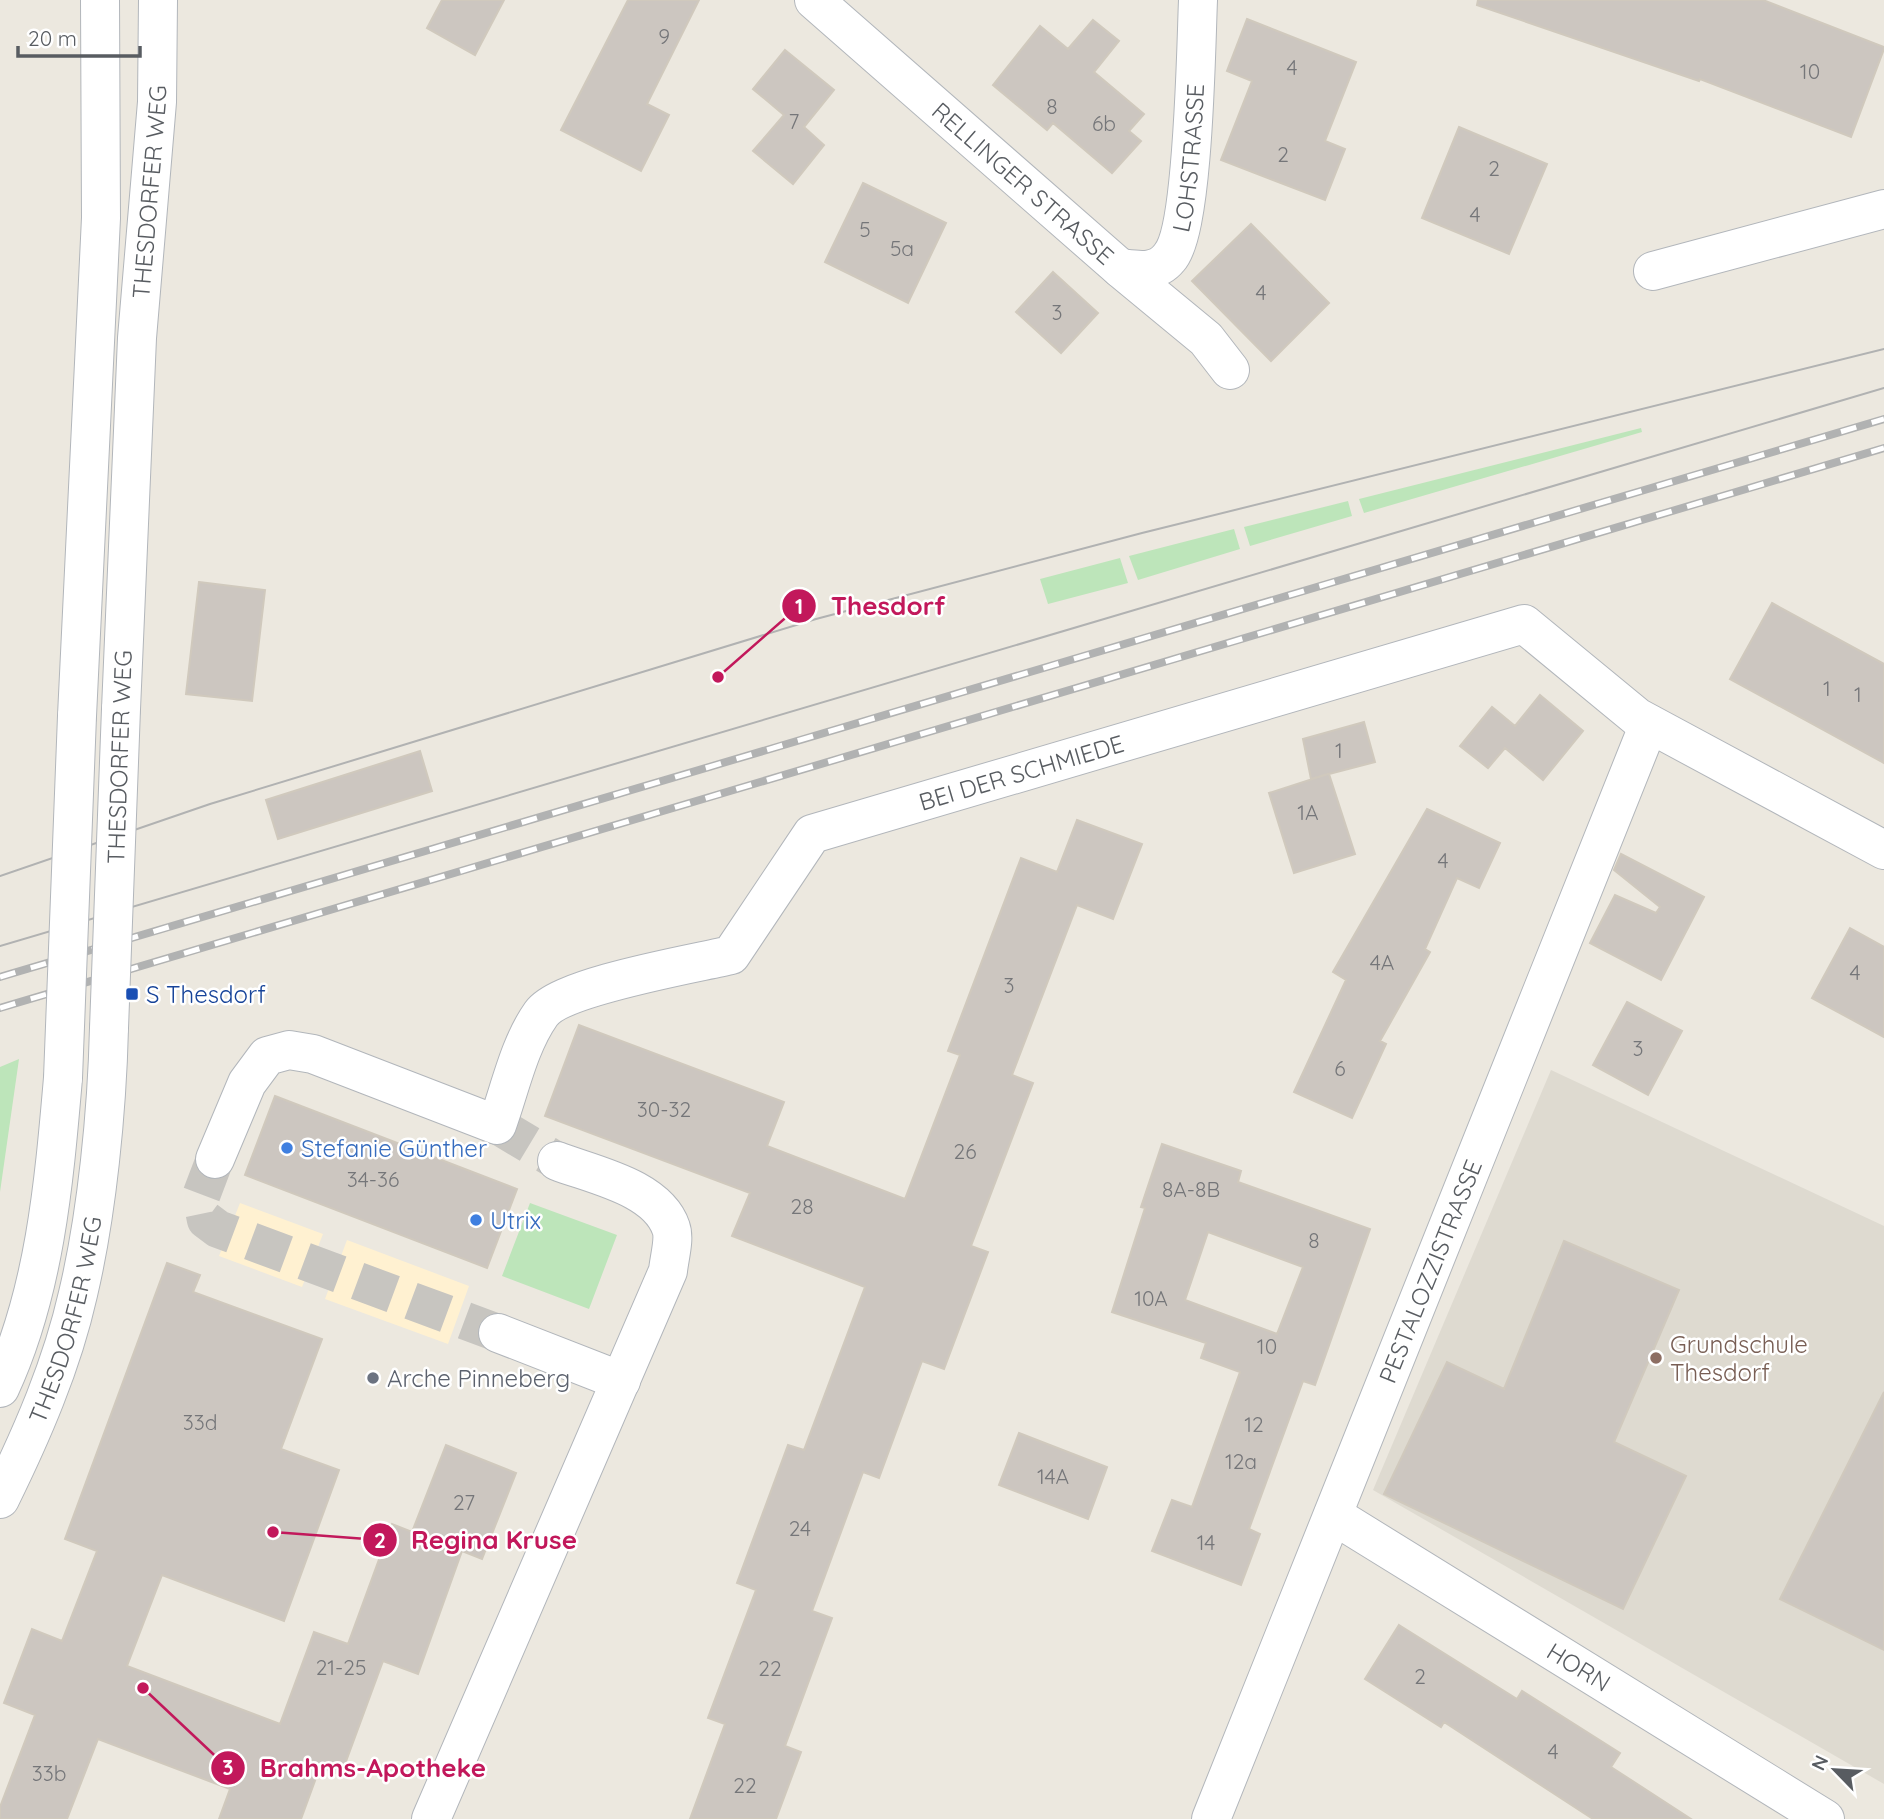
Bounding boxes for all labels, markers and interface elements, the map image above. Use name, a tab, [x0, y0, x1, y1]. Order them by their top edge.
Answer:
scale bar	[18, 14, 140, 58]
house number: 9	[658, 23, 670, 49]
text: 20 m	[28, 25, 77, 51]
house number: 4	[1286, 54, 1298, 80]
house number: 10	[1800, 58, 1820, 84]
street label: LOHSTRASSE	[1165, 83, 1210, 235]
street label: THESDORFER WEG	[125, 85, 172, 300]
house number: 8	[1046, 93, 1058, 119]
street label: RELLINGER STRASSE	[926, 95, 1120, 271]
house number: 7	[789, 108, 800, 134]
house number: 6b	[1092, 110, 1116, 136]
house number: 2	[1277, 141, 1289, 167]
house number: 2	[1488, 155, 1500, 181]
house number: 4	[1469, 201, 1481, 227]
house number: 5	[859, 216, 871, 242]
house number: 5a	[890, 235, 914, 261]
house number: 4	[1255, 279, 1267, 305]
house number: 3	[1051, 299, 1063, 325]
callout: Thesdorf	[782, 583, 959, 630]
text: Thesdorf	[831, 589, 946, 622]
text: 1	[795, 593, 803, 619]
street label: THESDORFER WEG	[100, 650, 138, 864]
house number: 1	[1823, 675, 1831, 701]
house number: 1	[1854, 681, 1862, 707]
street label: BEI DER SCHMIEDE	[915, 728, 1127, 817]
house number: 1	[1335, 737, 1343, 763]
house number: 1A	[1297, 799, 1319, 825]
house number: 4	[1437, 847, 1449, 873]
house number: 4A	[1370, 949, 1394, 975]
house number: 4	[1849, 959, 1861, 985]
house number: 3	[1003, 972, 1015, 998]
place label: S Thesdorf	[146, 979, 266, 1009]
marker: S Thesdorf	[124, 986, 140, 1002]
house number: 3	[1632, 1035, 1644, 1061]
house number: 6	[1334, 1055, 1346, 1081]
house number: 30-32	[637, 1096, 691, 1122]
place label: Stefanie Günther	[301, 1133, 487, 1163]
house number: 26	[954, 1138, 976, 1164]
marker: Stefanie Günther	[279, 1140, 295, 1156]
street label: PESTALOZZISTRASSE	[1372, 1155, 1488, 1387]
house number: 34-36	[347, 1166, 399, 1192]
house number: 8A-8B	[1162, 1176, 1220, 1202]
house number: 28	[791, 1193, 813, 1219]
place label: Utrix	[490, 1205, 541, 1235]
marker: Utrix	[468, 1212, 484, 1228]
street label: THESDORFER WEG	[22, 1214, 108, 1428]
house number: 8	[1308, 1227, 1320, 1253]
house number: 10A	[1134, 1285, 1168, 1311]
place label: Grundschule Thesdorf	[1670, 1329, 1808, 1387]
house number: 10	[1257, 1333, 1277, 1359]
marker: Grundschule Thesdorf	[1648, 1350, 1664, 1366]
place label: Arche Pinneberg	[387, 1363, 570, 1393]
marker: Arche Pinneberg	[365, 1370, 381, 1386]
house number: 33d	[183, 1409, 217, 1435]
house number: 12	[1244, 1411, 1264, 1437]
house number: 12a	[1225, 1448, 1257, 1474]
house number: 14A	[1037, 1463, 1069, 1489]
house number: 27	[453, 1489, 475, 1515]
house number: 24	[789, 1515, 811, 1541]
callout: Regina Kruse	[362, 1517, 591, 1564]
text: Regina Kruse	[411, 1523, 577, 1556]
text: 2	[374, 1527, 386, 1553]
house number: 14	[1197, 1529, 1215, 1555]
street label: HORN	[1542, 1636, 1616, 1698]
house number: 21-25	[316, 1654, 366, 1680]
house number: 22	[758, 1655, 782, 1681]
house number: 2	[1414, 1663, 1426, 1689]
north arrow	[1800, 1735, 1870, 1805]
house number: 4	[1547, 1738, 1559, 1764]
callout: Brahms-Apotheke	[211, 1745, 500, 1792]
text: Brahms-Apotheke	[260, 1751, 486, 1784]
text: N	[1806, 1751, 1833, 1774]
text: 3	[222, 1754, 234, 1780]
house number: 33b	[32, 1760, 66, 1786]
house number: 22	[733, 1772, 757, 1798]

